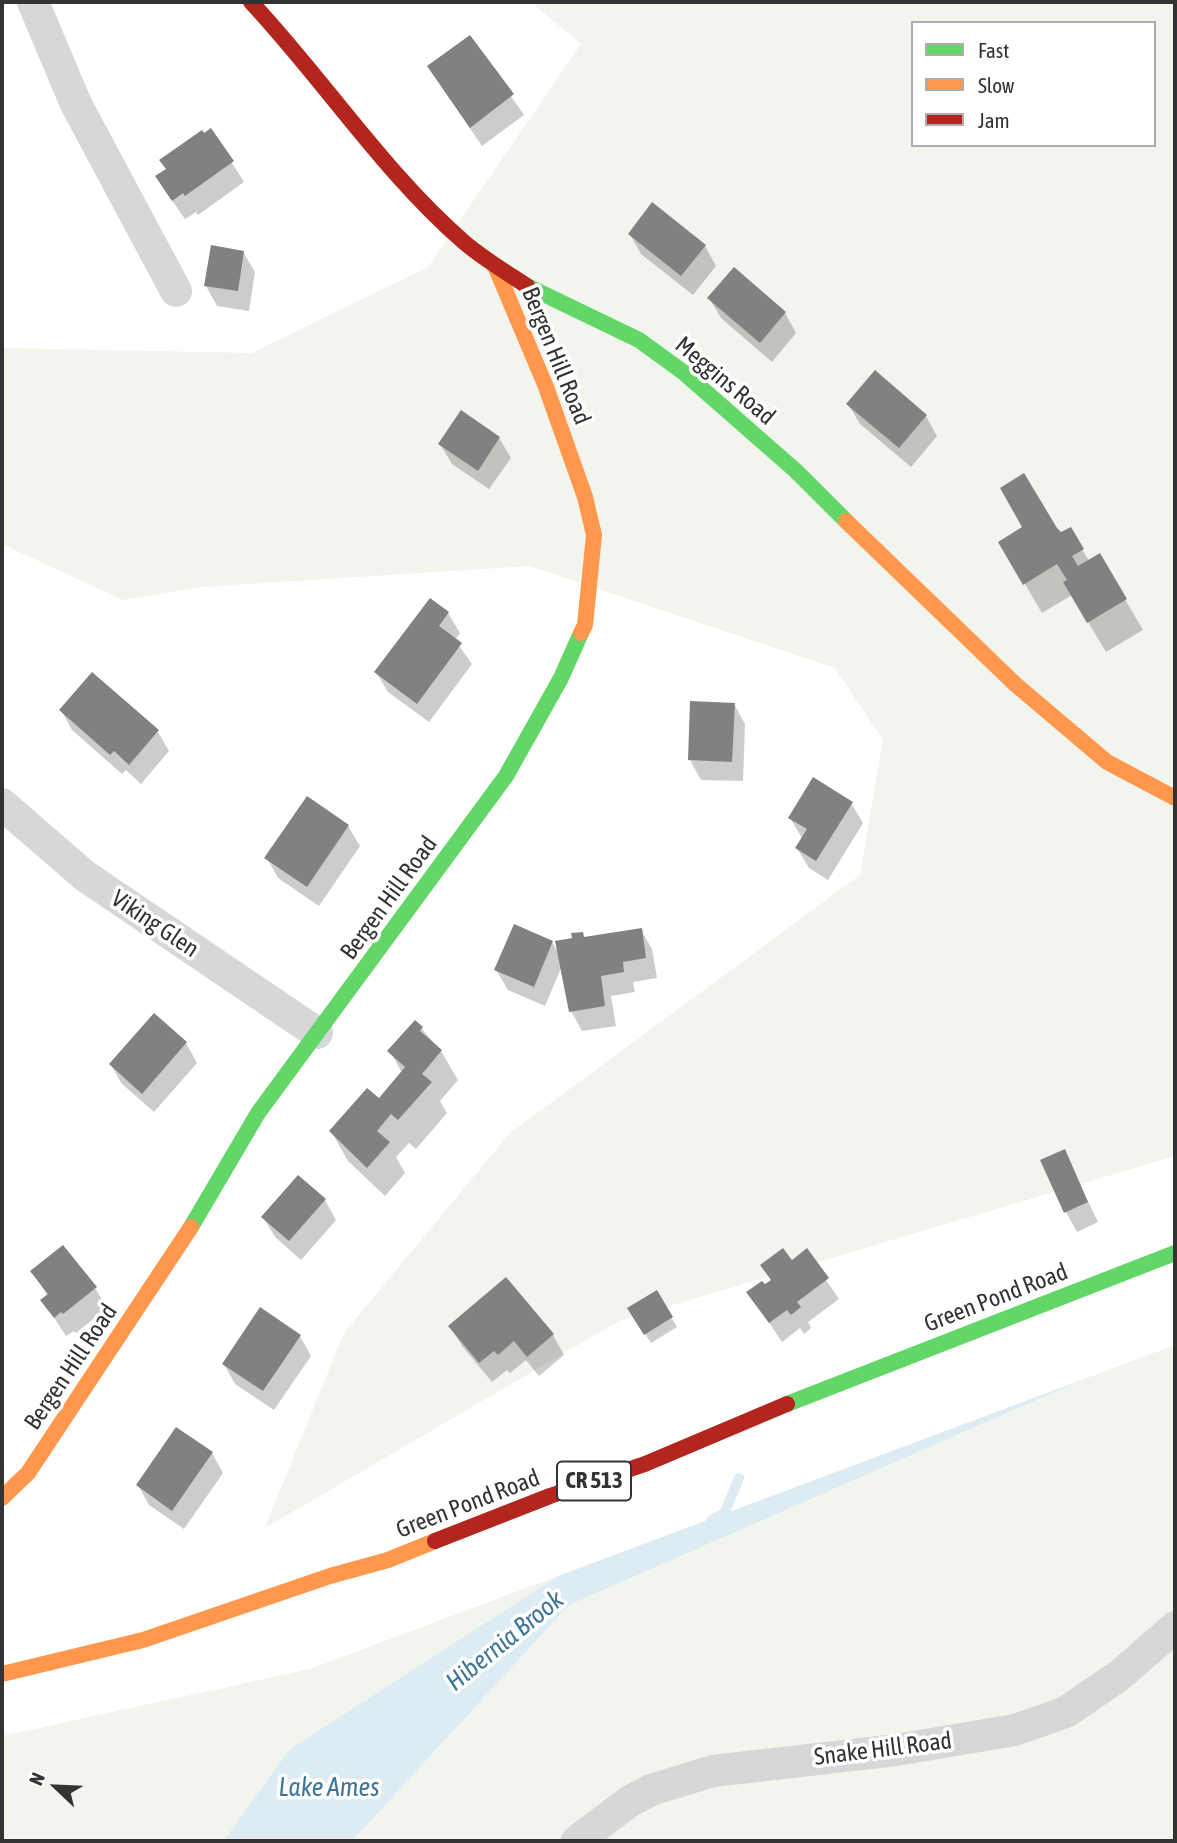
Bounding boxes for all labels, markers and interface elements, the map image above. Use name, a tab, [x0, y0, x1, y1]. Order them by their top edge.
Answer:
legend	[911, 21, 1156, 147]
text: Fast	[978, 38, 1009, 62]
text: Slow	[978, 73, 1014, 97]
text: Jam	[978, 108, 1010, 132]
street label: Bergen Hill Road	[515, 283, 597, 429]
street label: Meggins Road	[669, 331, 781, 431]
street label: Bergen Hill Road	[335, 831, 443, 965]
street label: Viking Glen	[106, 884, 204, 964]
street label: Green Pond Road	[920, 1257, 1072, 1339]
street label: Bergen Hill Road	[18, 1299, 124, 1435]
road number: CR 513	[557, 1462, 631, 1500]
street label: Green Pond Road	[392, 1463, 544, 1545]
water label: Hibernia Brook	[440, 1584, 570, 1698]
street label: Snake Hill Road	[813, 1726, 953, 1772]
north arrow	[21, 1752, 91, 1822]
text: N	[24, 1769, 49, 1788]
water label: Lake Ames	[279, 1772, 379, 1804]

